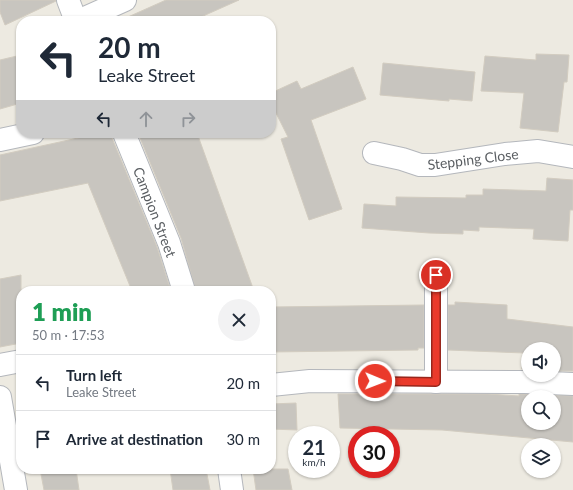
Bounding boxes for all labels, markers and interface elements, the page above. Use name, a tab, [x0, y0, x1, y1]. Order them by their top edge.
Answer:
text: 20 m	[98, 30, 161, 64]
icon: left	[32, 32, 84, 84]
text: Leake Street	[98, 64, 195, 86]
icon: left	[93, 108, 115, 130]
icon: ahead	[135, 108, 157, 130]
icon: right	[177, 108, 199, 130]
street label: Stepping Close	[427, 145, 519, 173]
street label: Campion Street	[130, 164, 180, 260]
pin	[419, 258, 453, 292]
icon: arrive	[425, 264, 447, 286]
text: 1 min	[32, 297, 92, 326]
button: close	[218, 299, 260, 341]
text: 50 m · 17:53	[32, 327, 105, 343]
map controls	[521, 342, 561, 478]
button: sound	[521, 342, 561, 382]
position arrow	[354, 360, 396, 402]
text: Turn left	[66, 366, 122, 384]
icon: left	[32, 372, 54, 394]
text: 20 m	[226, 374, 260, 392]
text: Leake Street	[66, 384, 136, 400]
button: search	[521, 390, 561, 430]
speed limit sign: 30	[348, 426, 400, 478]
icon: arrive	[32, 428, 54, 450]
text: Arrive at destination	[66, 430, 203, 448]
text: 30 m	[226, 430, 260, 448]
text: 21	[302, 435, 326, 459]
button: layers	[521, 438, 561, 478]
text: km/h	[302, 456, 326, 468]

